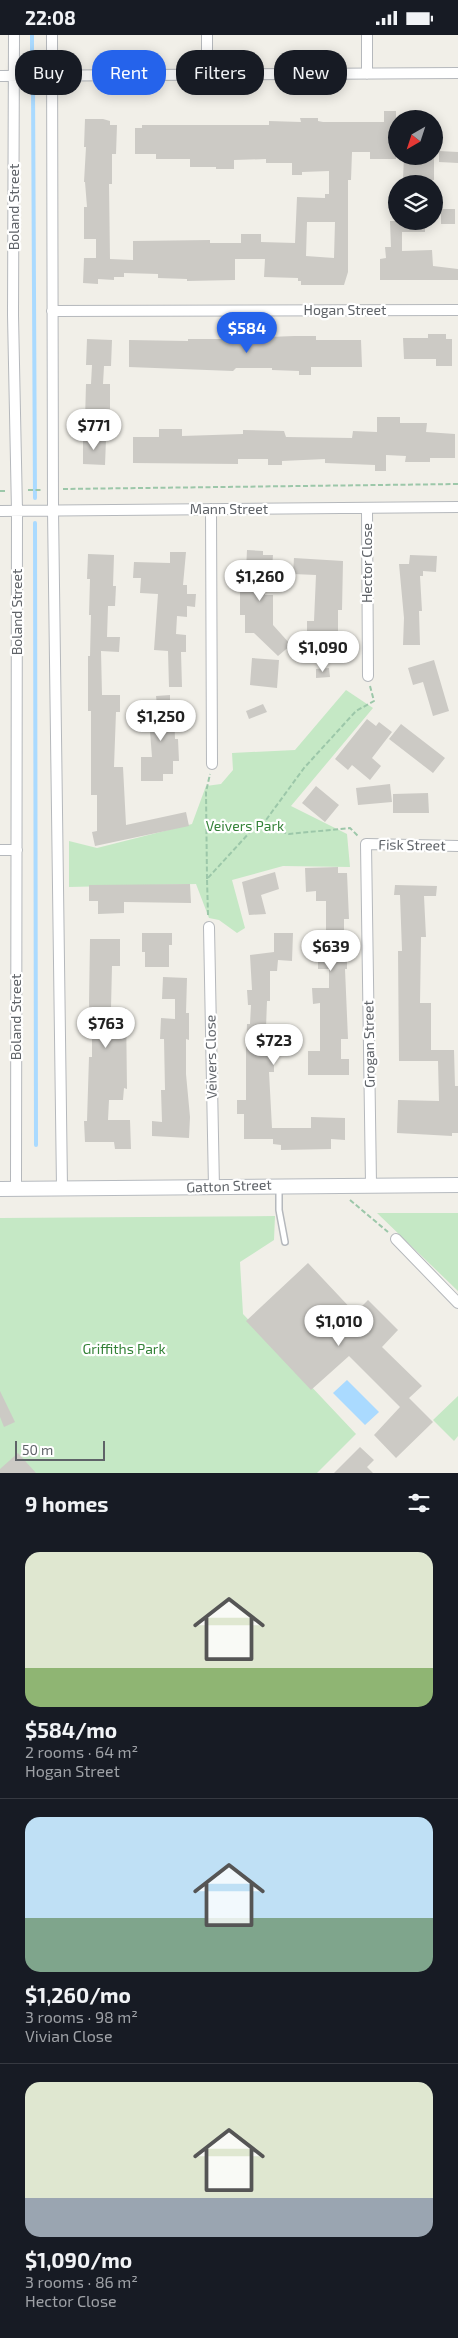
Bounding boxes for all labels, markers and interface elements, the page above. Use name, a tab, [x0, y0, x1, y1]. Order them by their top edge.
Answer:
text: 22:08	[25, 6, 76, 29]
chip: Buy	[15, 50, 82, 95]
chip: Rent	[92, 50, 166, 95]
chip: Filters	[176, 50, 264, 95]
chip: New	[274, 50, 347, 95]
north arrow	[388, 110, 442, 165]
map controls	[388, 110, 443, 230]
street label: Boland Street	[5, 164, 22, 250]
button: layers	[388, 175, 443, 230]
street label: Hogan Street	[304, 301, 386, 318]
pin: $584	[217, 311, 277, 354]
text: $584	[228, 318, 266, 337]
pin: $771	[64, 409, 124, 451]
text: $771	[77, 415, 111, 434]
street label: Mann Street	[190, 500, 268, 517]
street label: Hector Close	[358, 523, 375, 603]
pin: $1,260	[219, 559, 301, 602]
text: $1,260	[236, 566, 284, 585]
street label: Boland Street	[8, 569, 25, 655]
pin: $1,090	[282, 631, 364, 673]
text: $1,090	[298, 637, 348, 656]
pin: $1,250	[120, 699, 202, 742]
text: $1,250	[137, 706, 185, 725]
park label: Veivers Park	[206, 817, 284, 834]
street label: Fisk Street	[378, 835, 446, 854]
pin: $639	[301, 929, 361, 972]
text: $639	[312, 936, 350, 955]
street label: Boland Street	[7, 974, 24, 1060]
street label: Grogan Street	[359, 1000, 378, 1088]
pin: $763	[76, 1007, 136, 1049]
text: $763	[88, 1013, 124, 1032]
street label: Veivers Close	[201, 1015, 220, 1099]
pin: $723	[244, 1023, 304, 1066]
text: $723	[256, 1030, 292, 1049]
street label: Gatton Street	[186, 1176, 272, 1195]
pin: $1,010	[298, 1305, 380, 1347]
text: $1,010	[315, 1311, 363, 1330]
park label: Griffiths Park	[82, 1340, 166, 1357]
scale bar	[15, 1438, 105, 1461]
text: 50 m	[22, 1441, 53, 1458]
icon: filters	[405, 1489, 433, 1517]
text: 9 homes	[25, 1491, 108, 1516]
icon: home	[184, 1584, 274, 1674]
text: $584/mo	[25, 1717, 117, 1742]
text: 2 rooms · 64 m²	[25, 1742, 138, 1761]
text: Hogan Street	[25, 1761, 120, 1780]
icon: home	[184, 1850, 274, 1940]
text: $1,260/mo	[25, 1982, 131, 2007]
text: 3 rooms · 98 m²	[25, 2007, 138, 2026]
text: Vivian Close	[25, 2026, 113, 2045]
icon: home	[184, 2115, 274, 2205]
text: $1,090/mo	[25, 2247, 132, 2272]
text: 3 rooms · 86 m²	[25, 2272, 138, 2291]
text: Hector Close	[25, 2291, 117, 2310]

